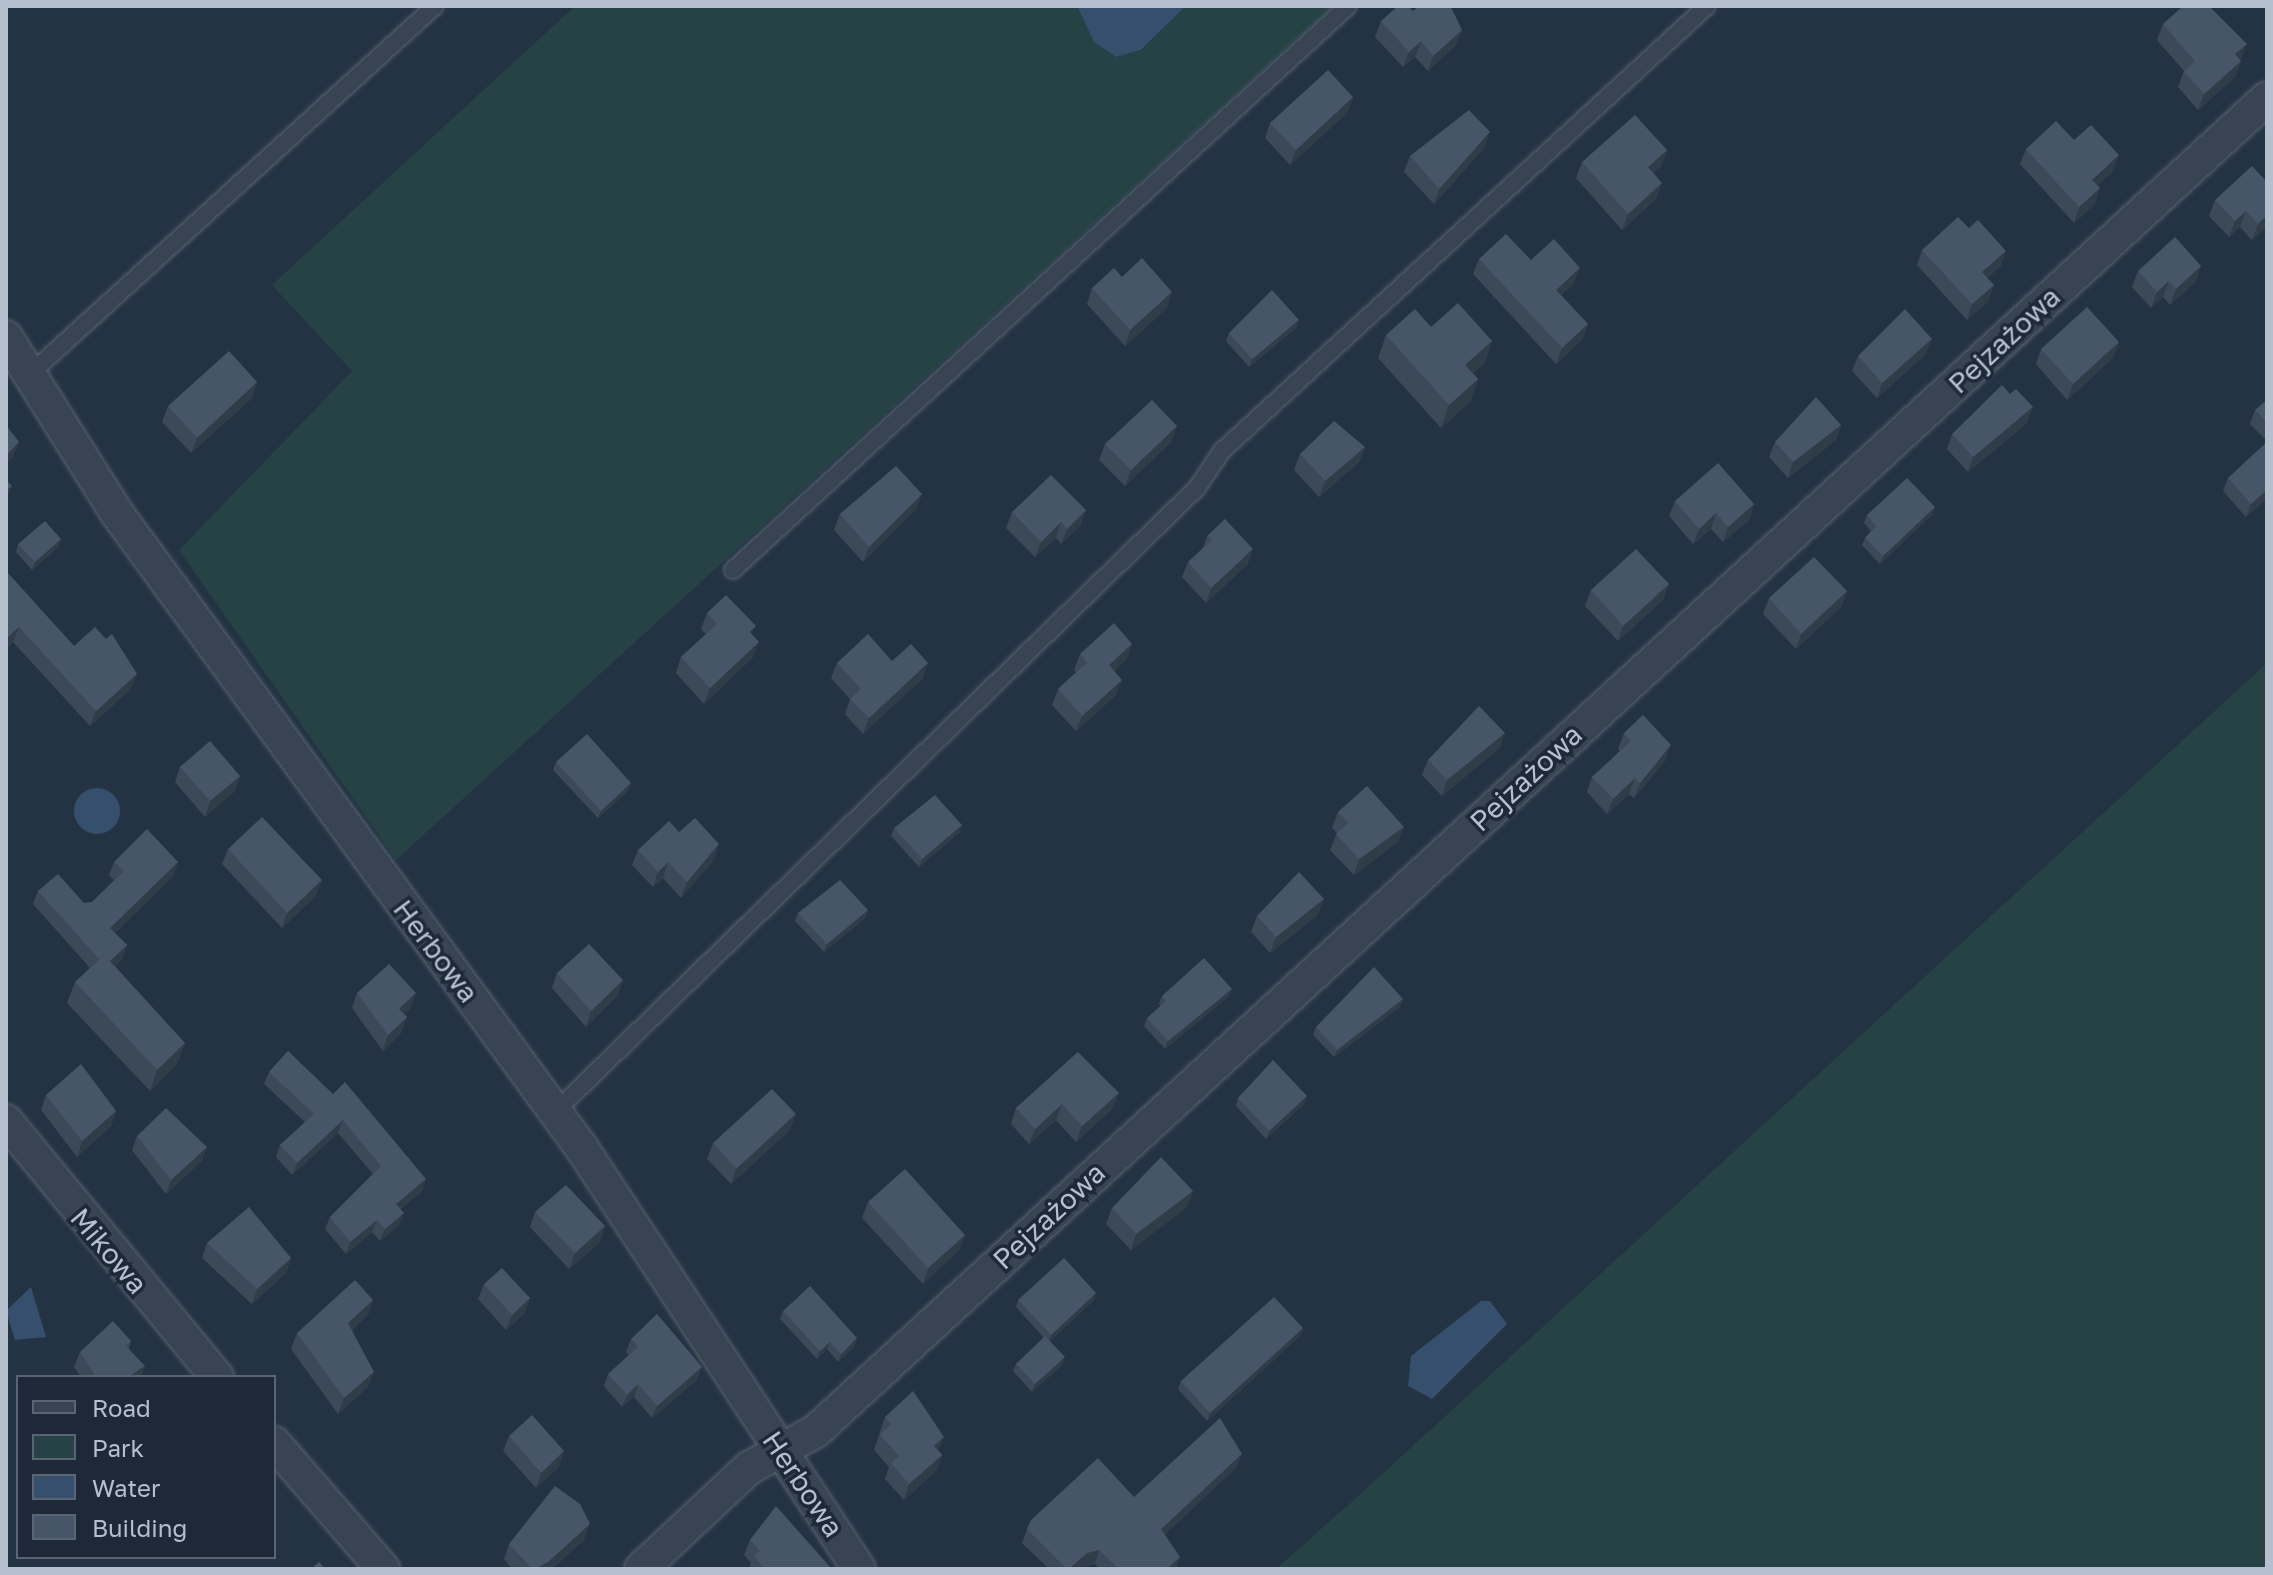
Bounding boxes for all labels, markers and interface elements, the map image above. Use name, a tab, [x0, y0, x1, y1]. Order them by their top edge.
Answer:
street label: Pejzażowa	[1941, 280, 2067, 400]
street label: Pejzażowa	[1463, 718, 1589, 838]
street label: Herbowa	[386, 893, 486, 1009]
street label: Pejzażowa	[986, 1156, 1112, 1276]
street label: Mikowa	[64, 1201, 154, 1301]
legend	[16, 1375, 276, 1559]
text: Road	[92, 1393, 151, 1422]
street label: Herbowa	[755, 1425, 851, 1543]
text: Park	[92, 1433, 144, 1462]
text: Water	[92, 1473, 160, 1502]
text: Building	[92, 1513, 187, 1542]

